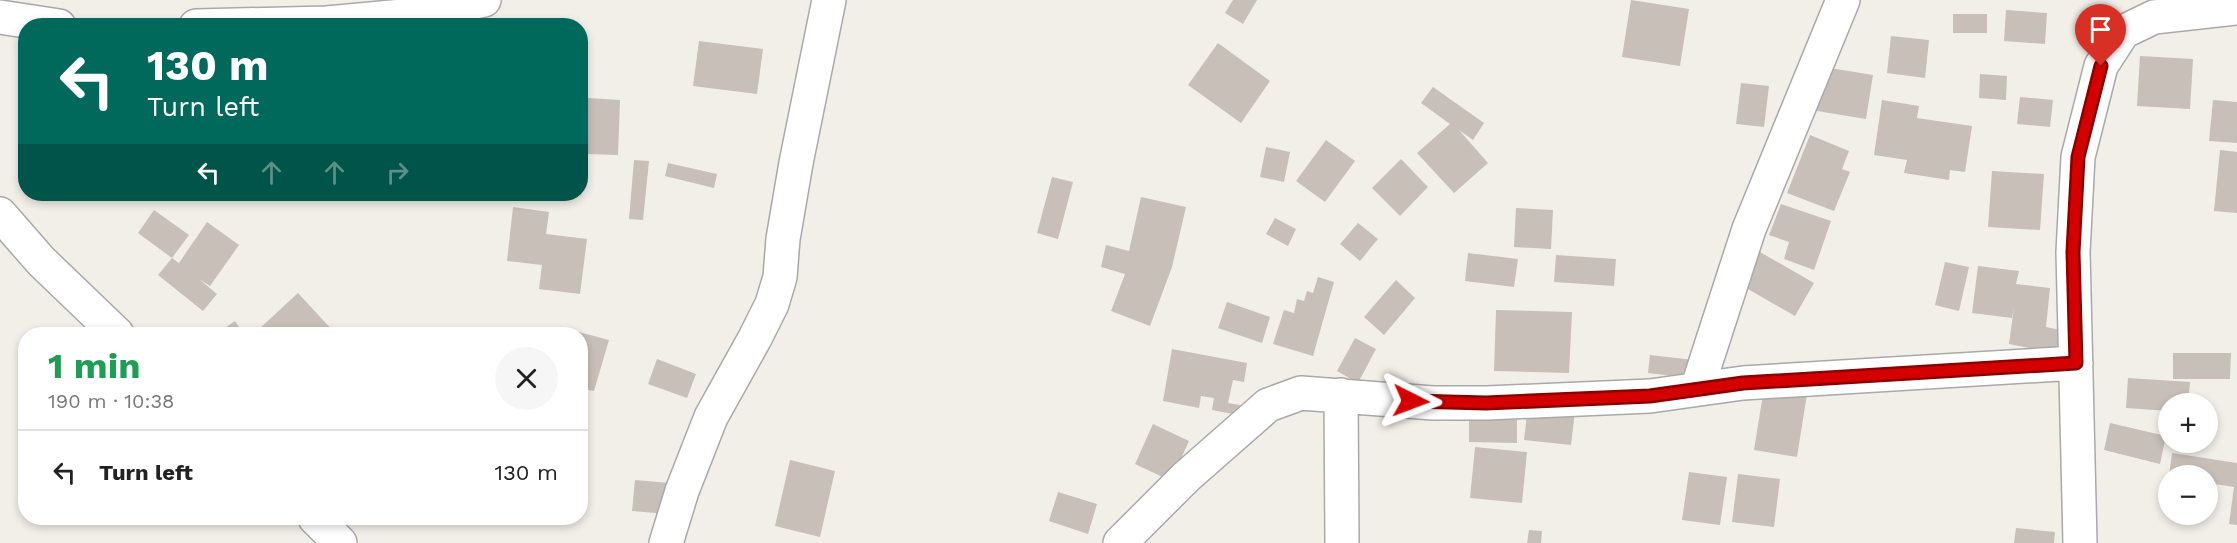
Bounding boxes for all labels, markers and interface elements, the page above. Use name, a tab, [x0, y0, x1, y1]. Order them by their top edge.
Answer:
pin	[2075, 4, 2126, 66]
icon: arrive	[2084, 13, 2117, 46]
text: 130 m	[147, 41, 269, 90]
icon: left	[48, 42, 126, 120]
text: Turn left	[147, 91, 259, 123]
icon: left	[192, 156, 225, 189]
icon: ahead	[255, 156, 288, 189]
icon: ahead	[318, 156, 351, 189]
icon: right	[381, 156, 414, 189]
text: 1 min	[48, 345, 140, 387]
button: close	[495, 347, 558, 410]
position arrow	[1379, 369, 1443, 433]
text: 190 m · 10:38	[48, 389, 174, 413]
map controls	[2158, 393, 2218, 525]
button: +	[2158, 393, 2218, 453]
icon: left	[48, 456, 81, 489]
text: Turn left	[99, 460, 193, 485]
text: 130 m	[494, 460, 558, 485]
button: −	[2158, 465, 2218, 525]

